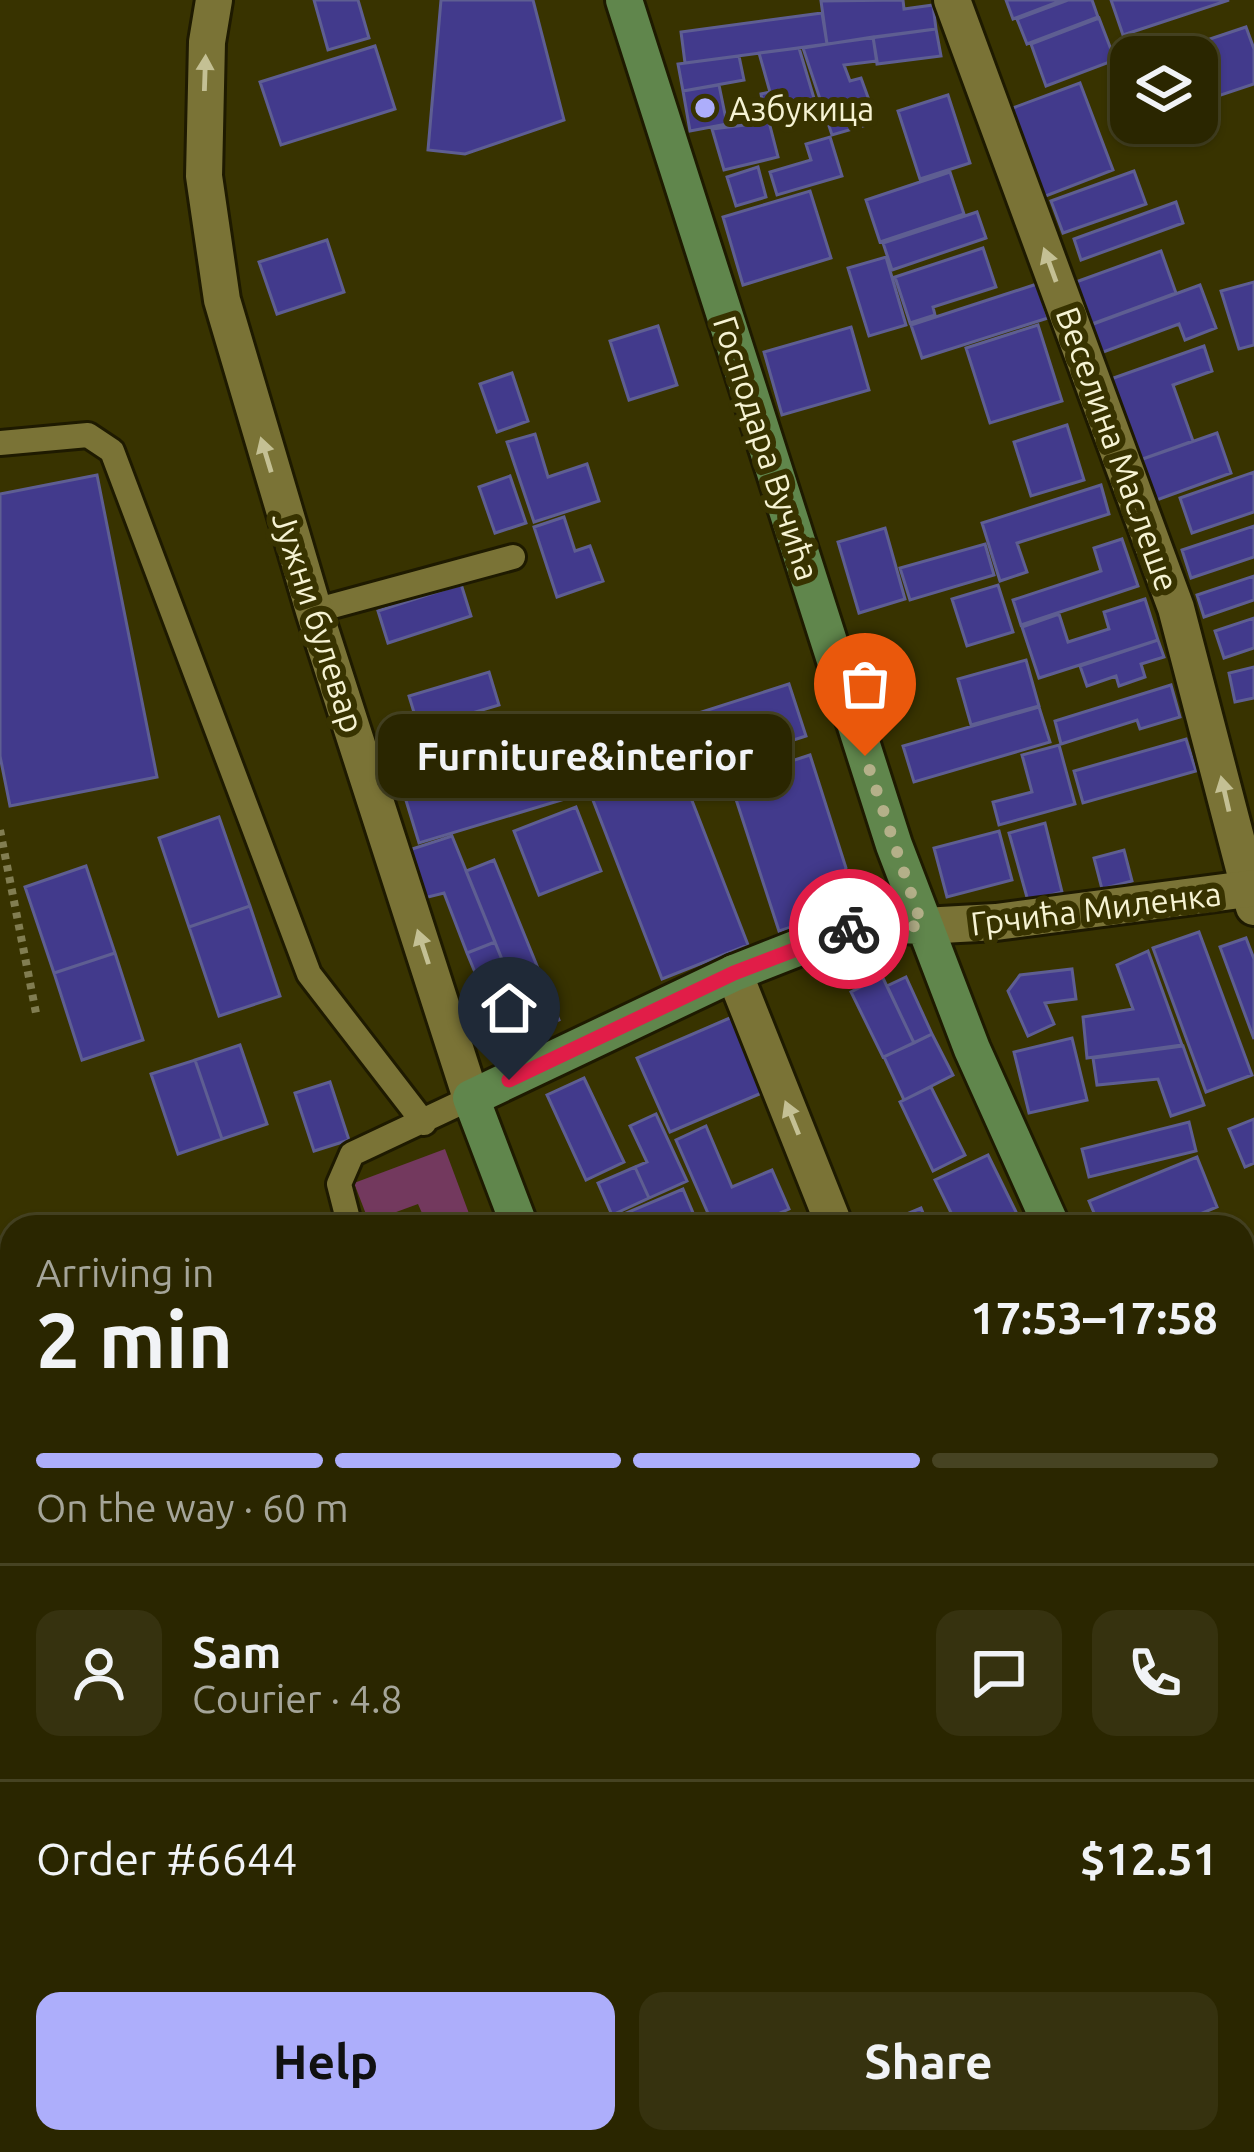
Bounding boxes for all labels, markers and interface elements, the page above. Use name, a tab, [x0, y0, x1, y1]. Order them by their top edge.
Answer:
map controls	[1110, 36, 1218, 144]
button: layers	[1110, 36, 1218, 144]
one-way arrow	[196, 53, 215, 91]
place label: Азбукица	[729, 90, 874, 127]
marker: Азбукица	[692, 95, 718, 121]
one-way arrow	[1040, 247, 1058, 283]
street label: Веселина Маслеше	[1049, 302, 1187, 596]
street label: Господара Вучића	[707, 311, 827, 585]
one-way arrow	[256, 436, 274, 473]
street label: Јужни булевар	[266, 507, 372, 737]
pin	[814, 633, 916, 756]
icon: bag	[832, 651, 898, 717]
callout: Furniture&interior	[379, 714, 793, 798]
text: Furniture&interior	[416, 734, 754, 777]
one-way arrow	[1215, 776, 1234, 813]
courier	[789, 869, 909, 989]
street label: Грчића Миленка	[969, 874, 1223, 942]
icon: bike	[816, 896, 882, 962]
one-way arrow	[413, 928, 431, 965]
pin	[458, 957, 560, 1080]
icon: home	[476, 975, 542, 1041]
one-way arrow	[782, 1100, 801, 1136]
text: Arriving in	[36, 1251, 214, 1294]
text: 17:53–17:58	[970, 1292, 1218, 1343]
text: 2 min	[36, 1295, 233, 1383]
text: On the way · 60 m	[36, 1486, 349, 1529]
button: person	[36, 1610, 162, 1736]
button: chat	[936, 1610, 1062, 1736]
button: phone	[1092, 1610, 1218, 1736]
text: Sam	[192, 1626, 281, 1677]
text: Courier · 4.8	[192, 1677, 403, 1720]
text: Order #6644	[36, 1833, 298, 1884]
text: $12.51	[1080, 1833, 1218, 1884]
button: Help	[36, 1992, 615, 2130]
button: Share	[639, 1992, 1218, 2130]

